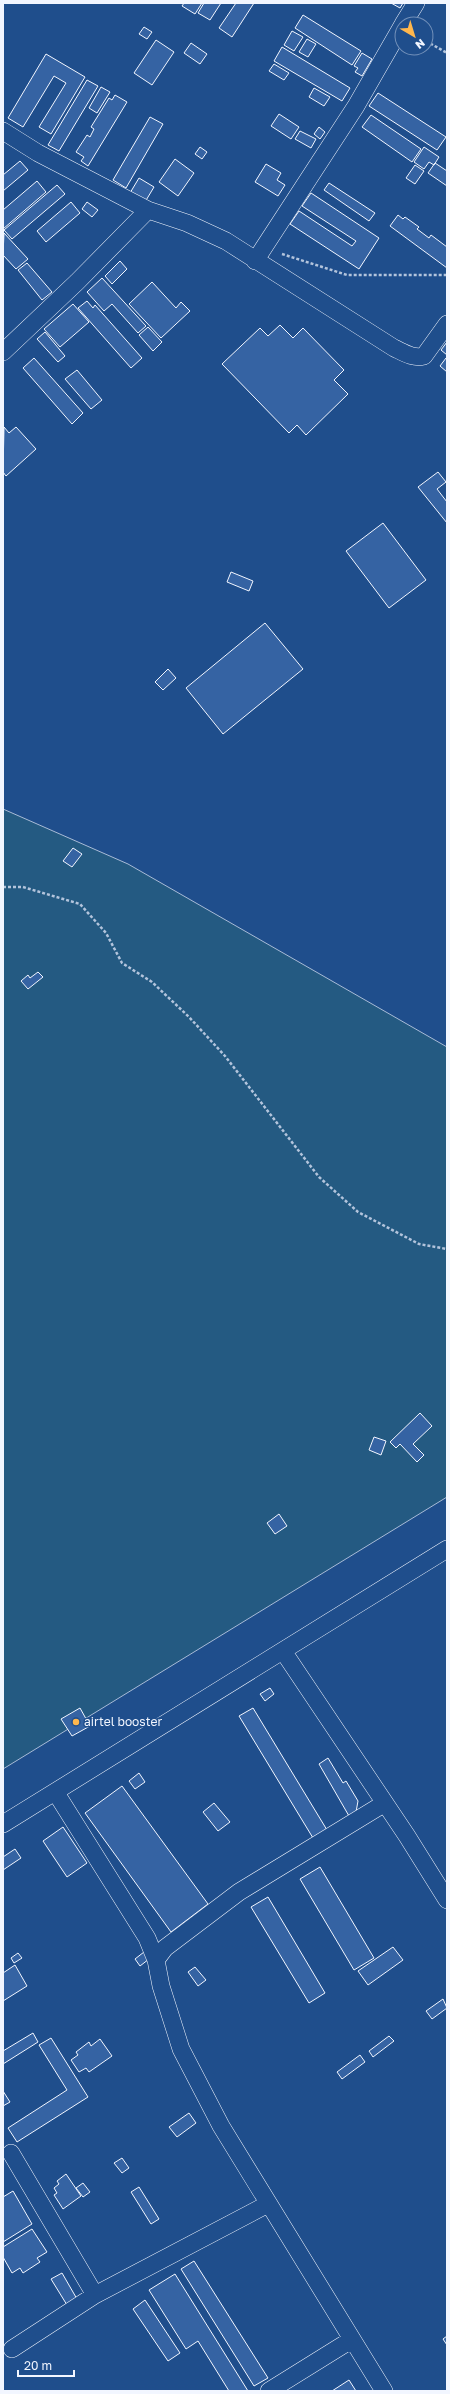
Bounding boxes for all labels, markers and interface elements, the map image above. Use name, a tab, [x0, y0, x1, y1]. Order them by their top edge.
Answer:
north arrow	[394, 16, 434, 56]
text: N	[413, 37, 428, 52]
place label: airtel booster	[84, 1714, 162, 1729]
marker: airtel booster	[71, 1717, 81, 1727]
scale bar	[18, 2352, 74, 2378]
text: 20 m	[24, 2358, 52, 2373]

